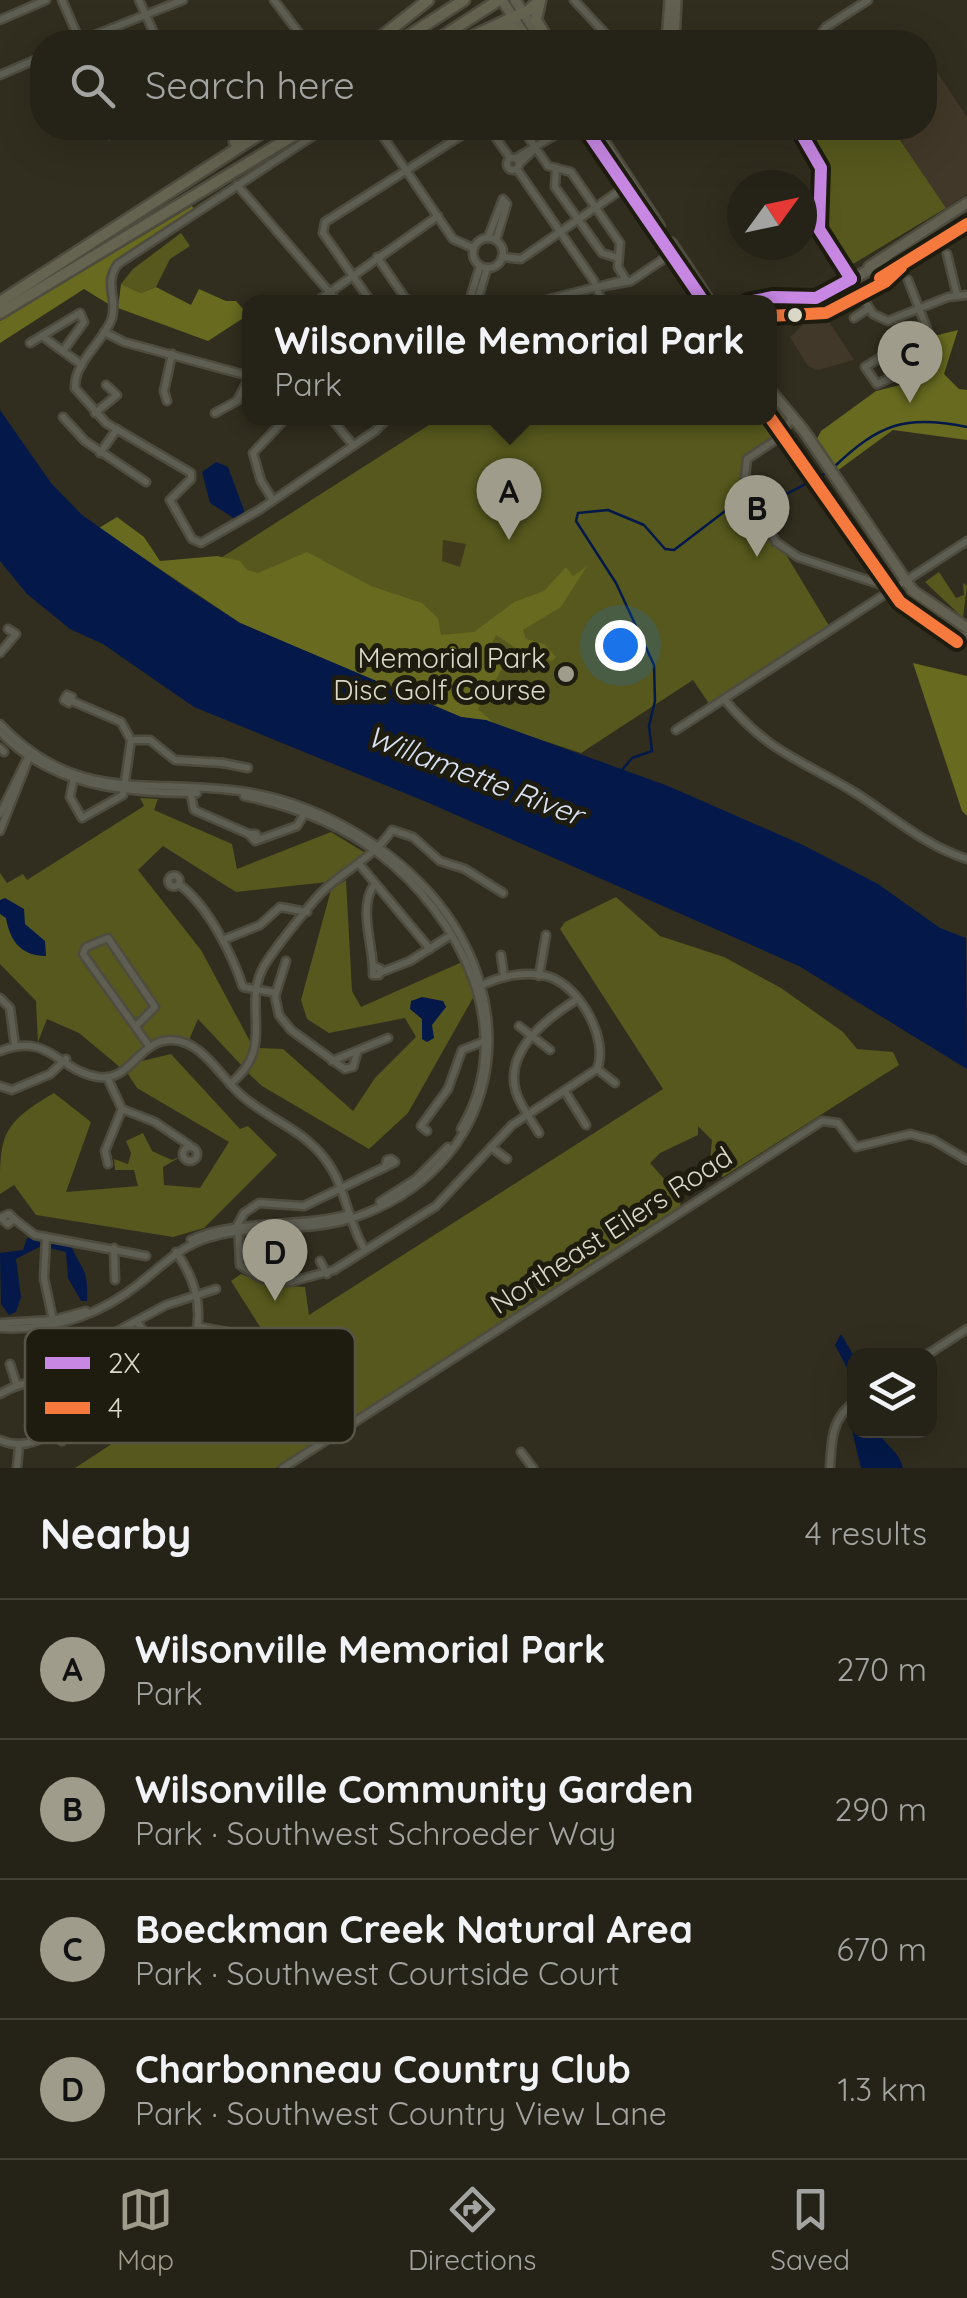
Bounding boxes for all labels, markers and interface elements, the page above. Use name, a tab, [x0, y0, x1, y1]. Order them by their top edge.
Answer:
search box	[30, 30, 937, 140]
icon: search	[65, 58, 120, 113]
text: Search here	[145, 61, 355, 109]
north arrow	[727, 170, 817, 260]
popup	[242, 295, 777, 425]
unlabelled marker	[785, 305, 805, 325]
text: Wilsonville Memorial Park	[274, 316, 745, 364]
pin: C	[878, 320, 942, 403]
text: Park	[274, 364, 342, 404]
pin: A	[476, 458, 542, 540]
pin: B	[724, 474, 790, 557]
your location	[595, 620, 646, 671]
place label: Memorial Park Disc Golf Course	[333, 640, 546, 707]
marker: Memorial Park Disc Golf Course	[555, 663, 577, 685]
water label: Willamette River	[362, 717, 592, 835]
street label: Northeast Eilers Road	[483, 1138, 738, 1321]
pin: D	[242, 1218, 308, 1301]
legend	[25, 1328, 355, 1443]
text: 2X	[108, 1345, 141, 1380]
map controls	[847, 1348, 937, 1438]
button: layers	[847, 1348, 937, 1438]
text: 4	[108, 1390, 123, 1425]
text: Nearby	[40, 1507, 191, 1560]
text: 4 results	[805, 1513, 927, 1553]
text: Wilsonville Memorial Park	[135, 1625, 605, 1673]
text: A	[62, 1649, 83, 1689]
text: 270 m	[836, 1649, 927, 1689]
text: Park	[135, 1673, 203, 1713]
text: Wilsonville Community Garden	[135, 1765, 694, 1813]
text: B	[62, 1789, 83, 1829]
text: 290 m	[834, 1789, 927, 1829]
text: Park · Southwest Schroeder Way	[135, 1813, 616, 1853]
text: Boeckman Creek Natural Area	[135, 1905, 693, 1953]
text: C	[62, 1929, 83, 1969]
text: 670 m	[836, 1929, 927, 1969]
text: Park · Southwest Courtside Court	[135, 1953, 620, 1993]
text: Charbonneau Country Club	[135, 2045, 631, 2093]
text: D	[61, 2069, 84, 2109]
text: 1.3 km	[838, 2069, 927, 2109]
text: Park · Southwest Country View Lane	[135, 2093, 667, 2133]
tab: Map	[117, 2182, 174, 2277]
tab: Directions	[408, 2182, 536, 2277]
tab: Saved	[770, 2182, 850, 2277]

